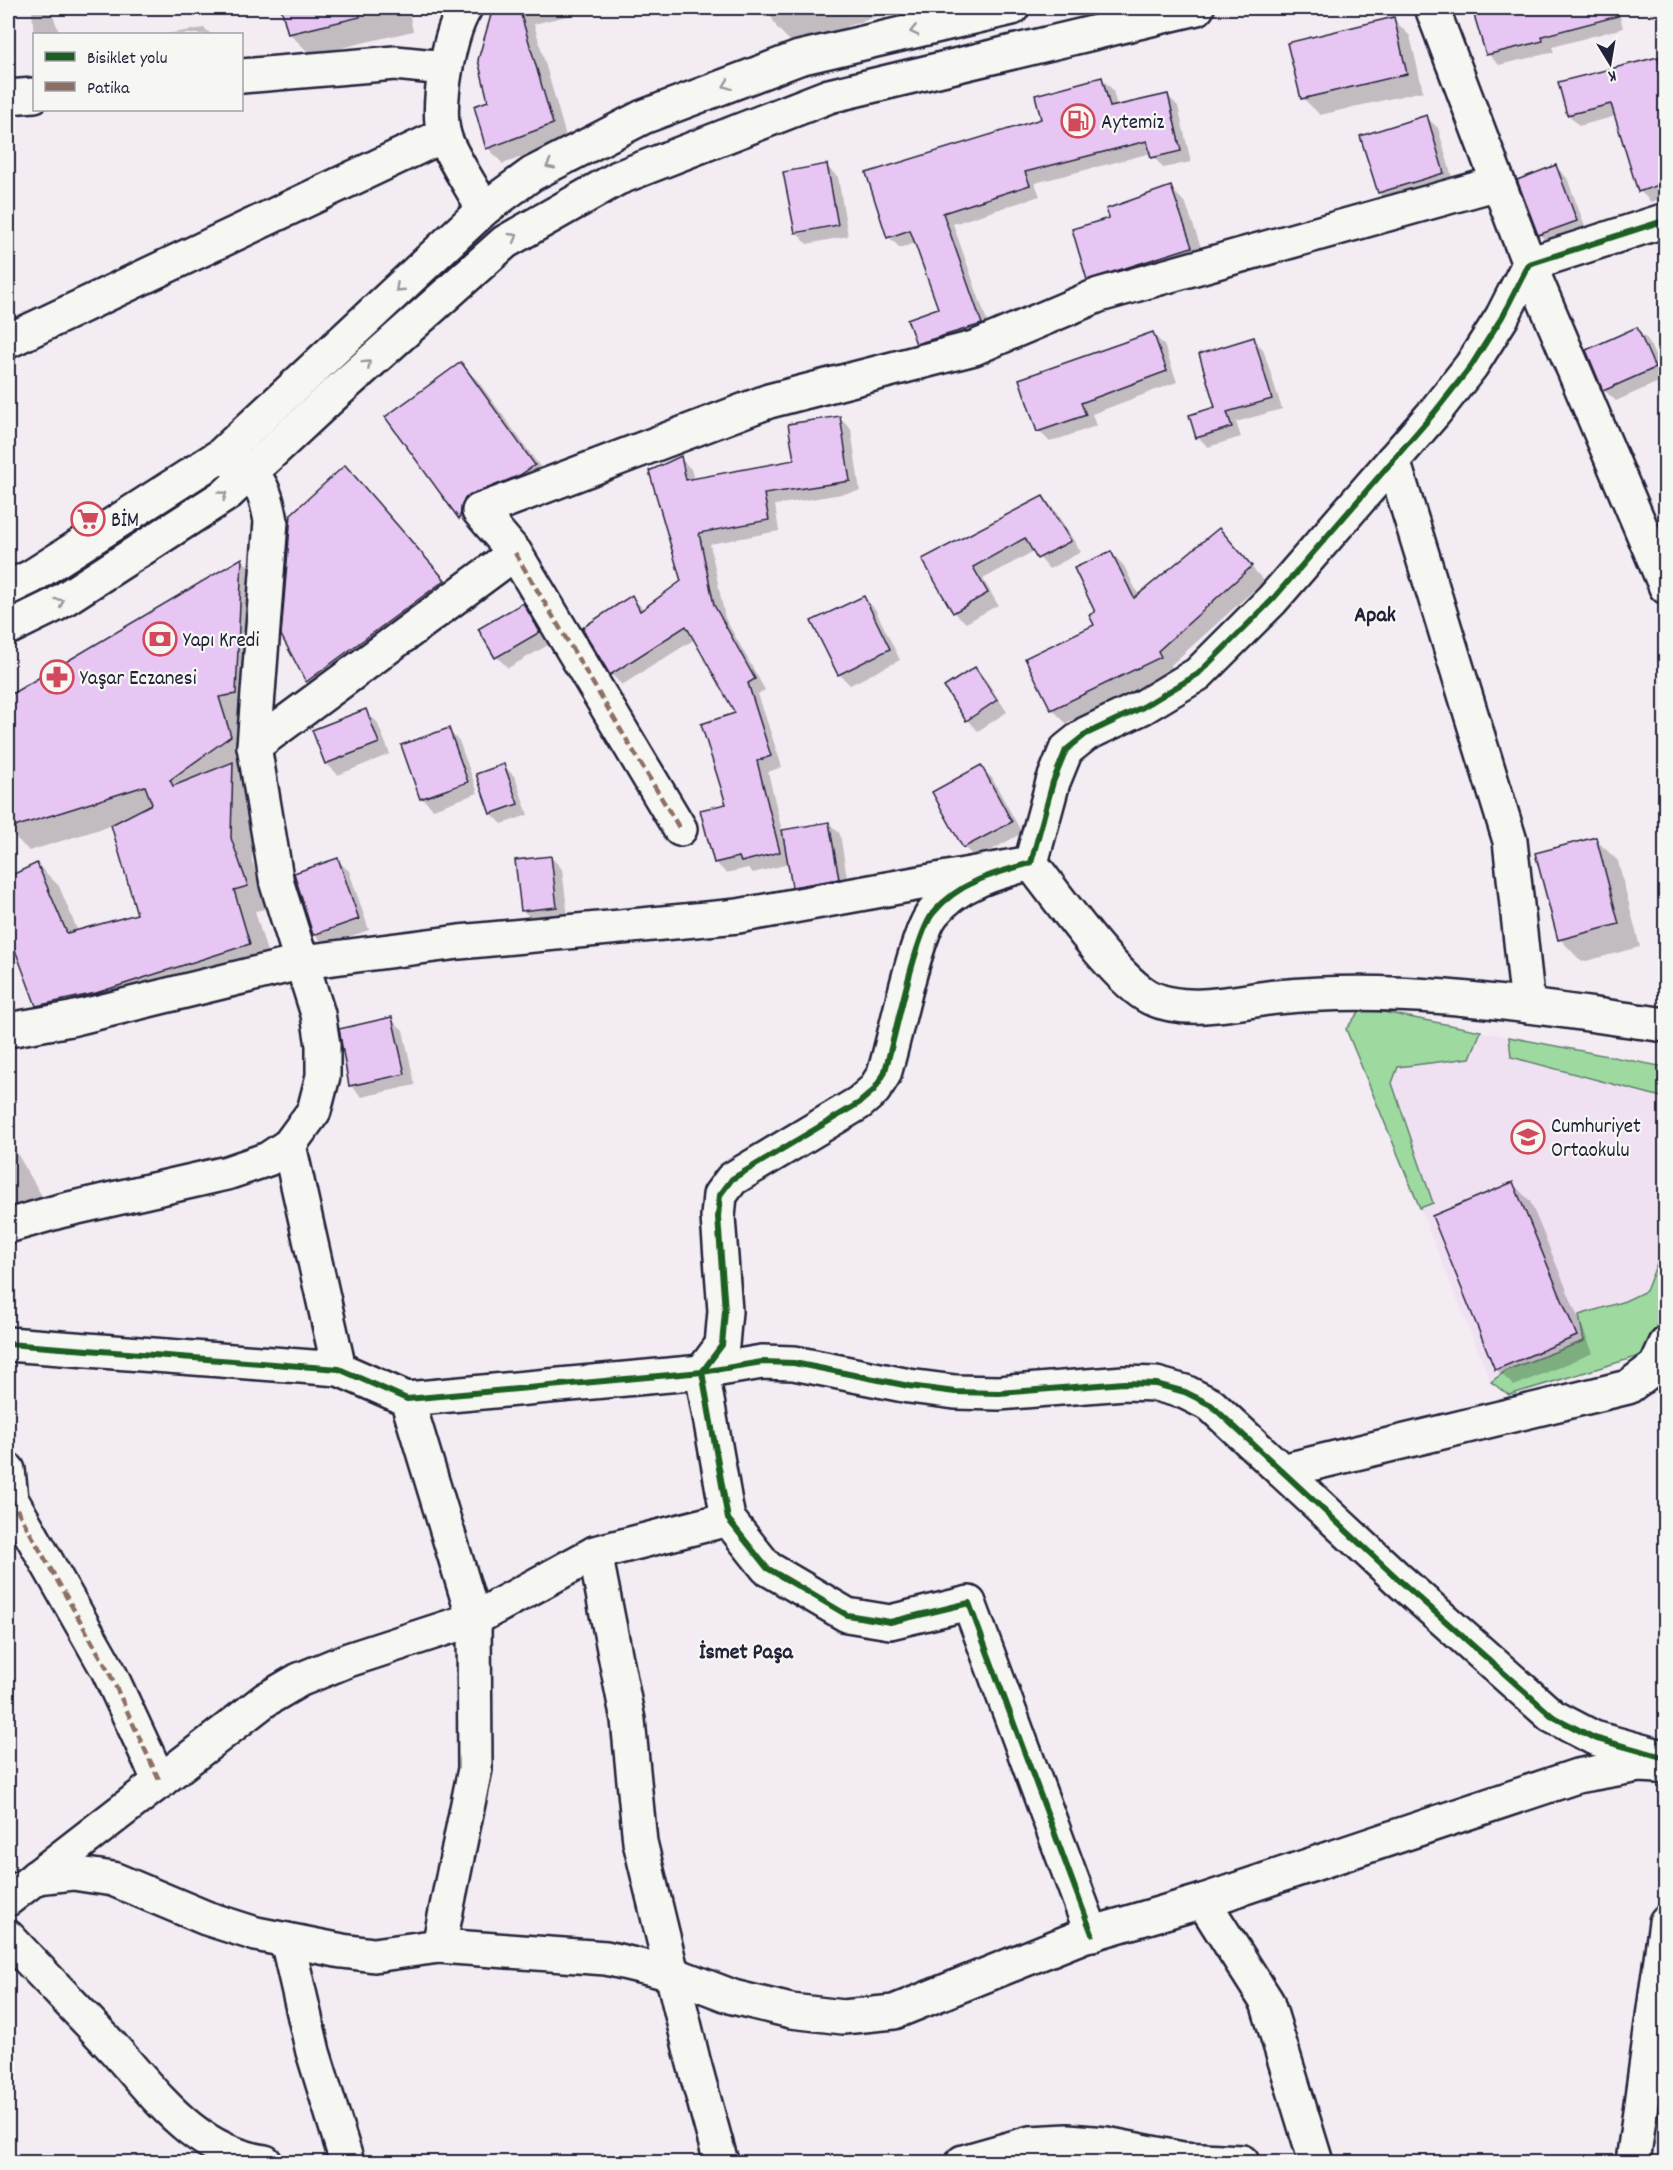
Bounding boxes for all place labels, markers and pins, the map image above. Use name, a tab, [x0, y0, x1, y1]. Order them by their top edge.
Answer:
fuel station icon: Aytemiz	[1060, 103, 1096, 139]
place label: Aytemiz	[1101, 109, 1164, 139]
supermarket icon: BİM	[70, 501, 106, 537]
place label: BİM	[111, 507, 139, 537]
bank icon: Yapı Kredi	[142, 621, 178, 657]
place label: Yapı Kredi	[183, 627, 259, 657]
pharmacy icon: Yaşar Eczanesi	[39, 659, 75, 695]
place label: Yaşar Eczanesi	[80, 665, 197, 695]
place label: Cumhuriyet Ortaokulu	[1551, 1113, 1641, 1167]
school or university icon: Cumhuriyet Ortaokulu	[1510, 1119, 1546, 1155]

